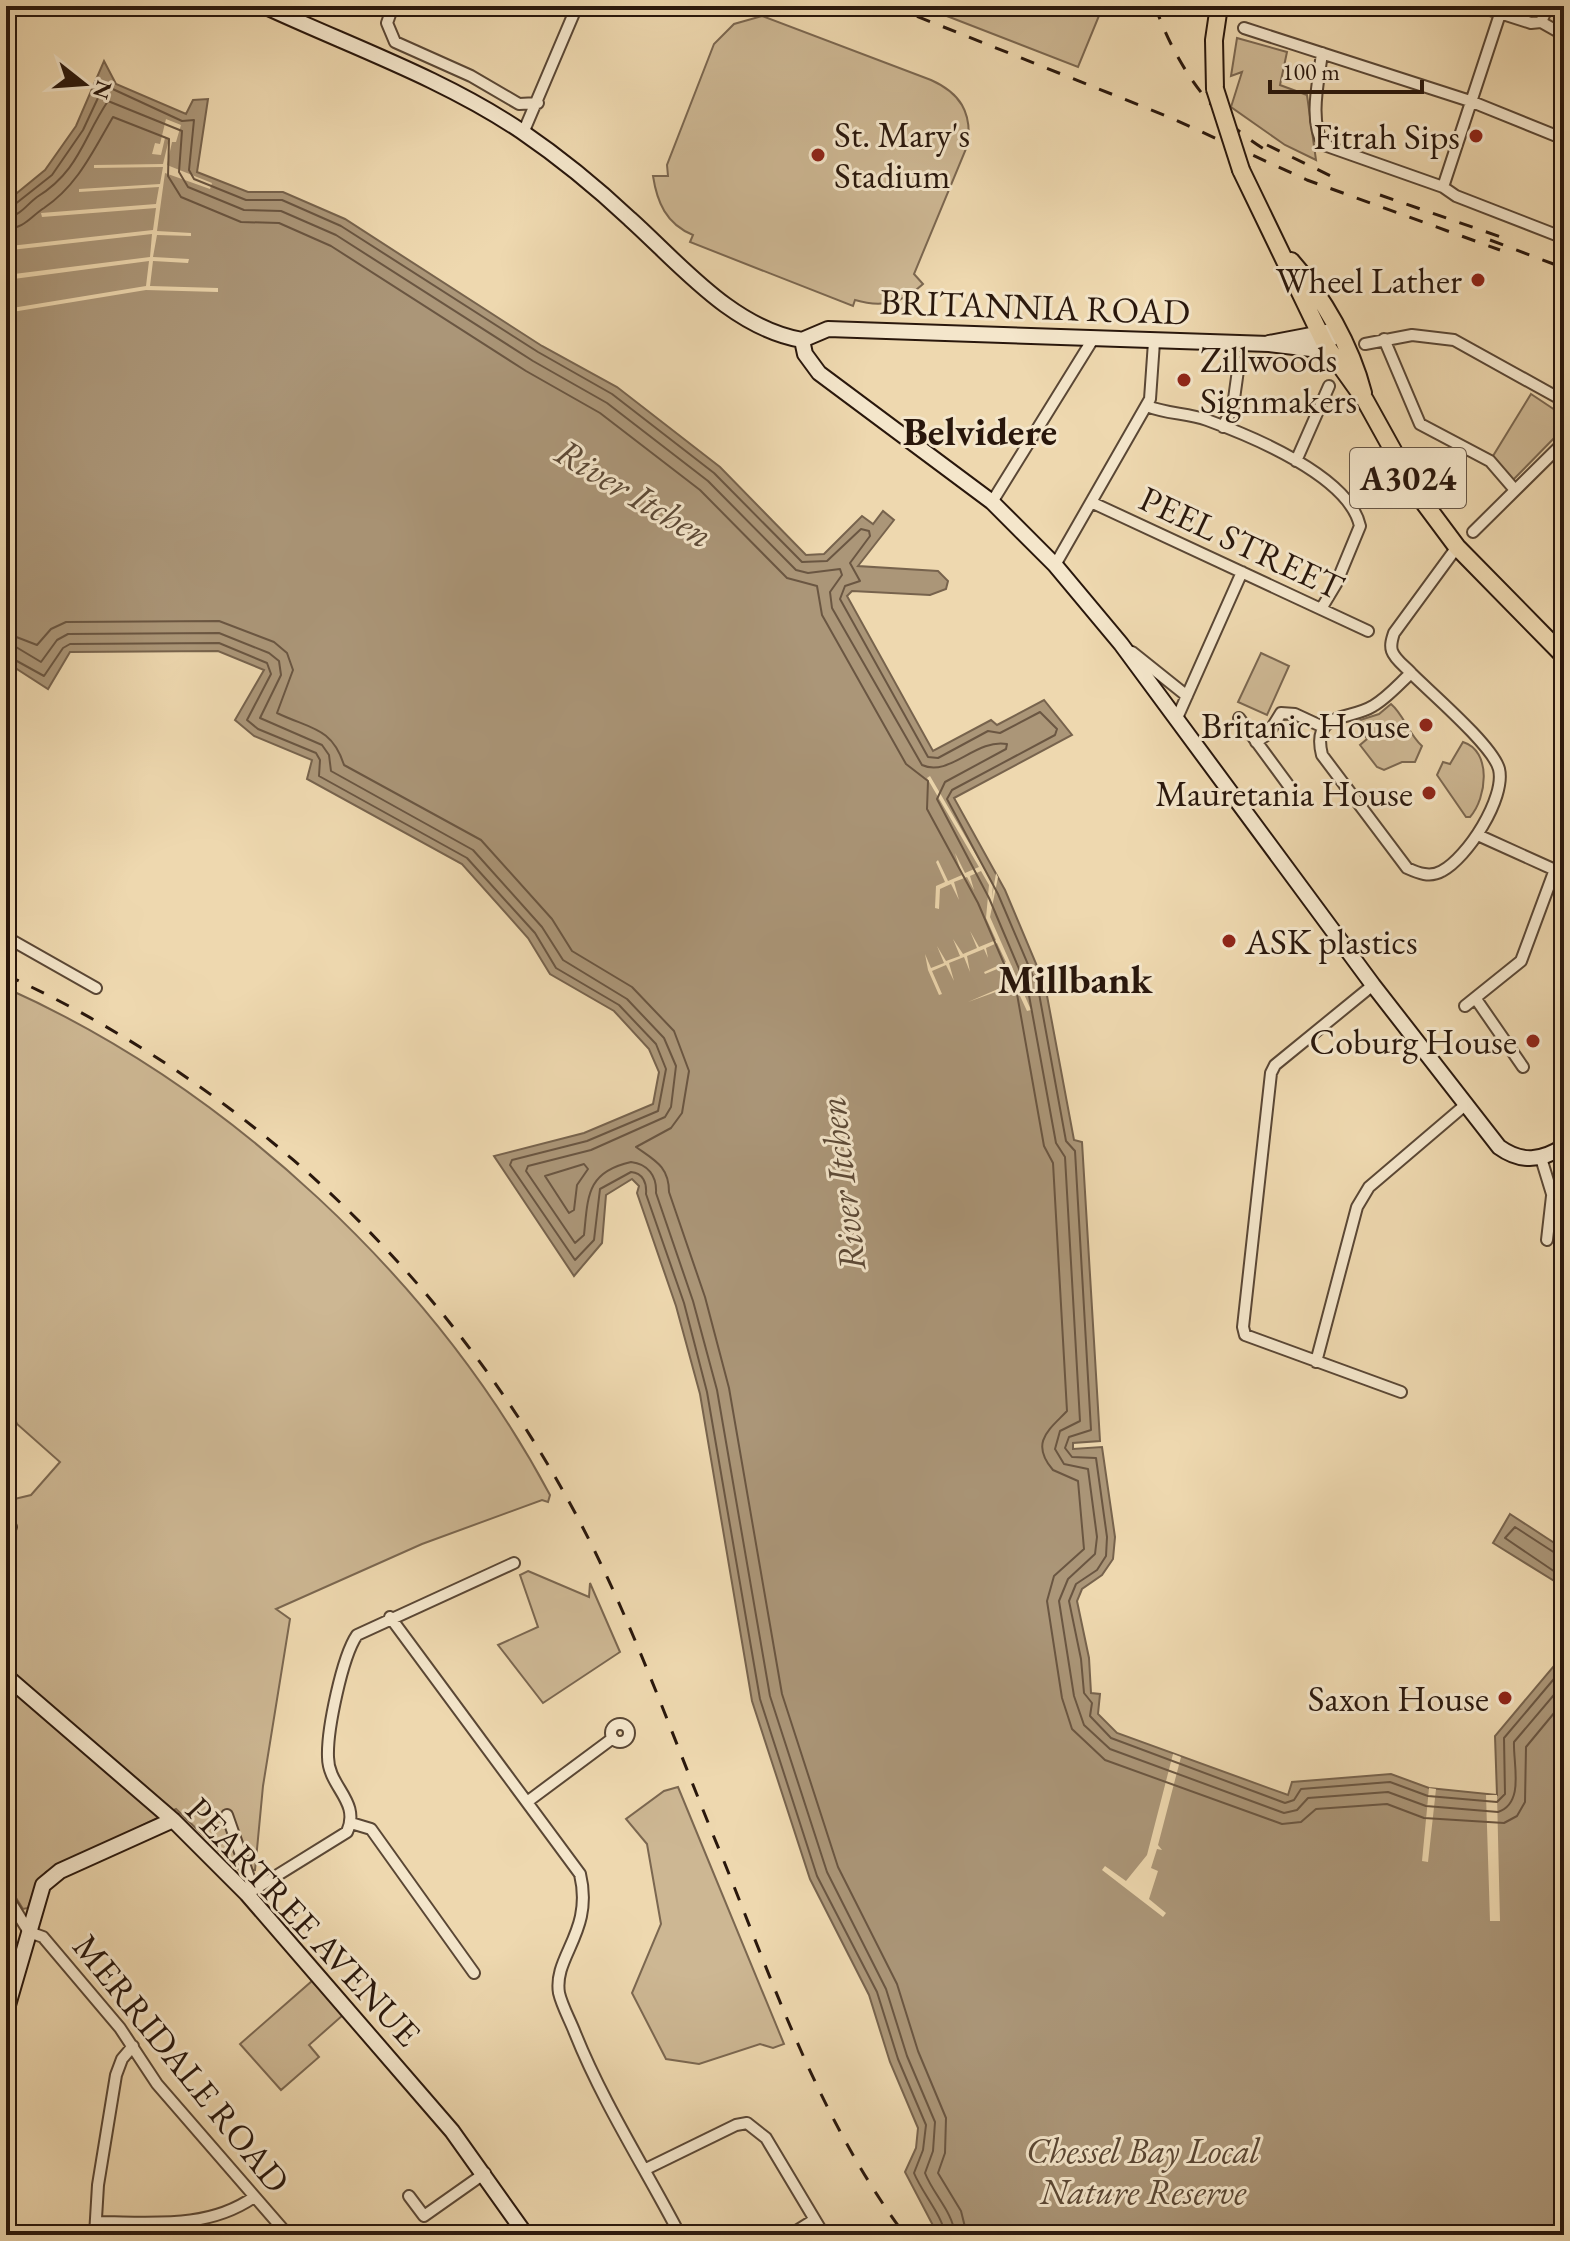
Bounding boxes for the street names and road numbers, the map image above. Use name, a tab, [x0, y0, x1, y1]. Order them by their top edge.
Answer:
street label: BRITANNIA ROAD	[879, 278, 1191, 335]
road number: A3024	[1350, 448, 1466, 508]
street label: PEEL STREET	[1132, 475, 1352, 611]
street label: PEARTREE AVENUE	[176, 1787, 431, 2056]
street label: MERRIDALE ROAD	[63, 1924, 301, 2202]

